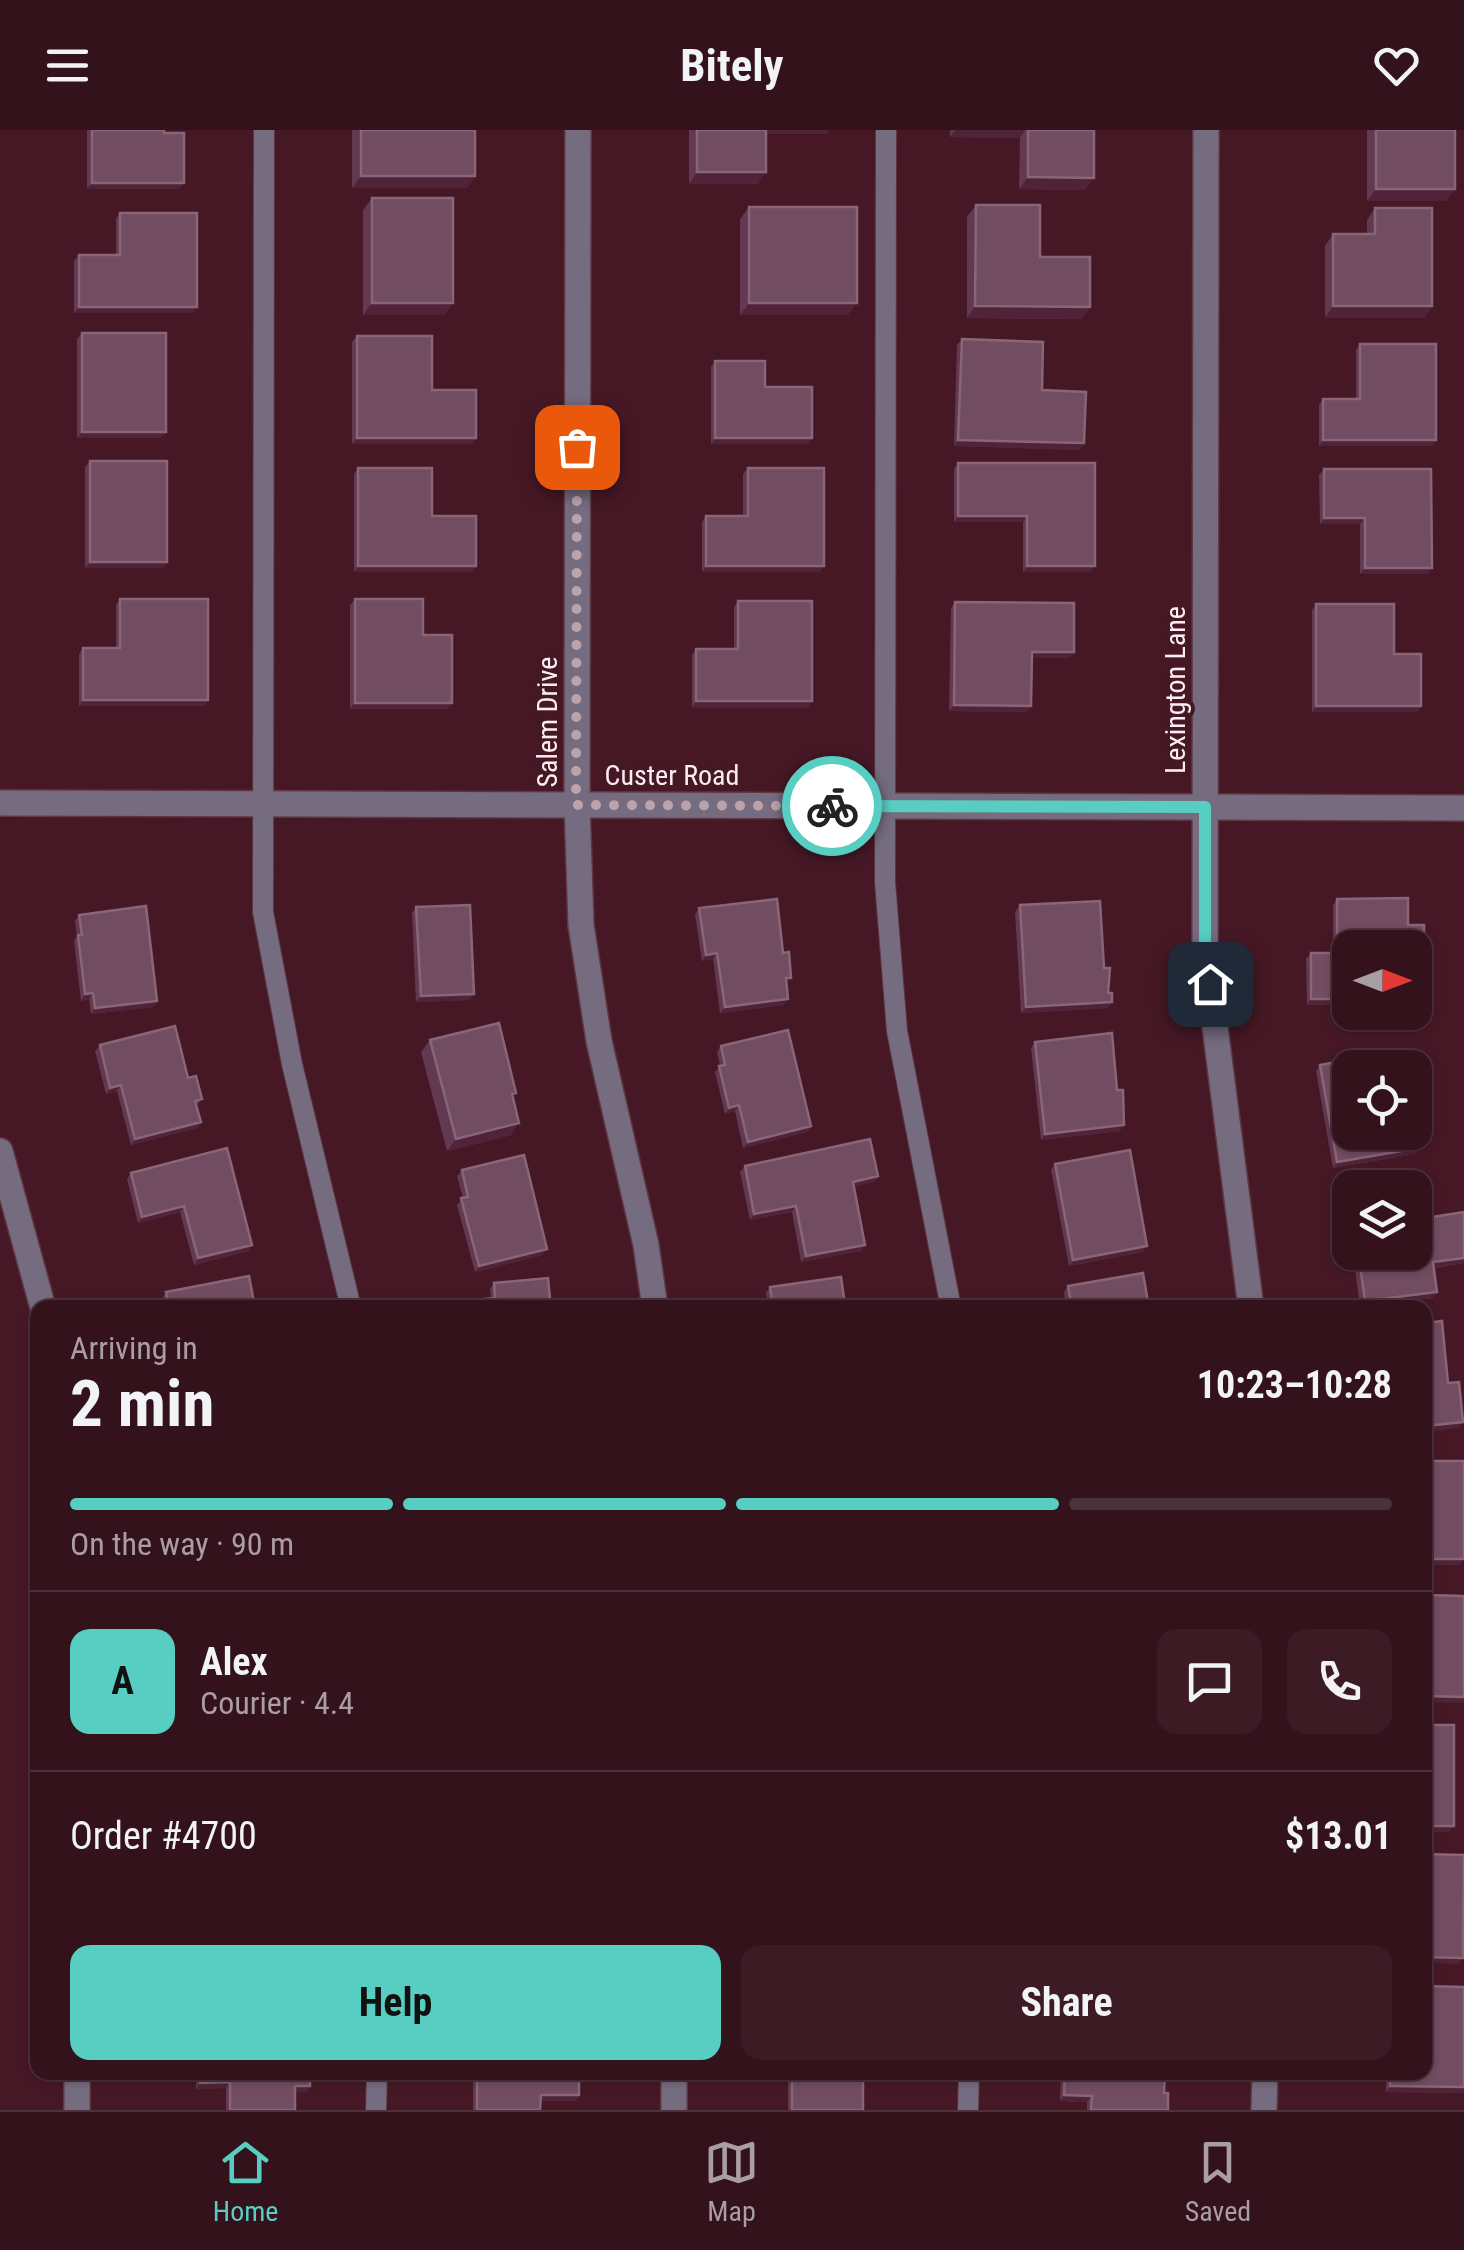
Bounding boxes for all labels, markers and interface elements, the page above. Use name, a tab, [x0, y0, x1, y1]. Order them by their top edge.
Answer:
icon: menu	[40, 38, 95, 93]
icon: heart	[1369, 38, 1424, 93]
text: Bitely	[680, 39, 784, 92]
pin	[535, 405, 620, 490]
icon: bag	[550, 420, 605, 475]
street label: Lexington Lane	[1159, 606, 1192, 774]
street label: Salem Drive	[531, 657, 564, 787]
courier	[782, 756, 882, 856]
street label: Custer Road	[605, 759, 739, 792]
icon: bike	[805, 779, 860, 834]
north arrow	[1332, 930, 1432, 1030]
map controls	[1332, 930, 1432, 1270]
pin	[1168, 942, 1253, 1027]
icon: home	[1183, 957, 1238, 1012]
button: locate	[1332, 1050, 1432, 1150]
button: layers	[1332, 1170, 1432, 1270]
text: Arriving in	[70, 1329, 198, 1367]
text: 10:23–10:28	[1197, 1363, 1392, 1407]
text: 2 min	[70, 1366, 214, 1442]
text: On the way · 90 m	[70, 1525, 294, 1563]
button: chat	[1157, 1629, 1262, 1734]
button: phone	[1287, 1629, 1392, 1734]
text: Alex	[200, 1640, 268, 1684]
text: A	[111, 1659, 134, 1703]
text: Courier · 4.4	[200, 1684, 354, 1722]
text: Order #4700	[70, 1814, 257, 1858]
text: $13.01	[1285, 1814, 1392, 1858]
button: Help	[70, 1945, 721, 2060]
button: Share	[741, 1945, 1392, 2060]
tab: Home	[213, 2135, 278, 2228]
tab: Map	[704, 2135, 759, 2228]
tab: Saved	[1185, 2135, 1251, 2228]

